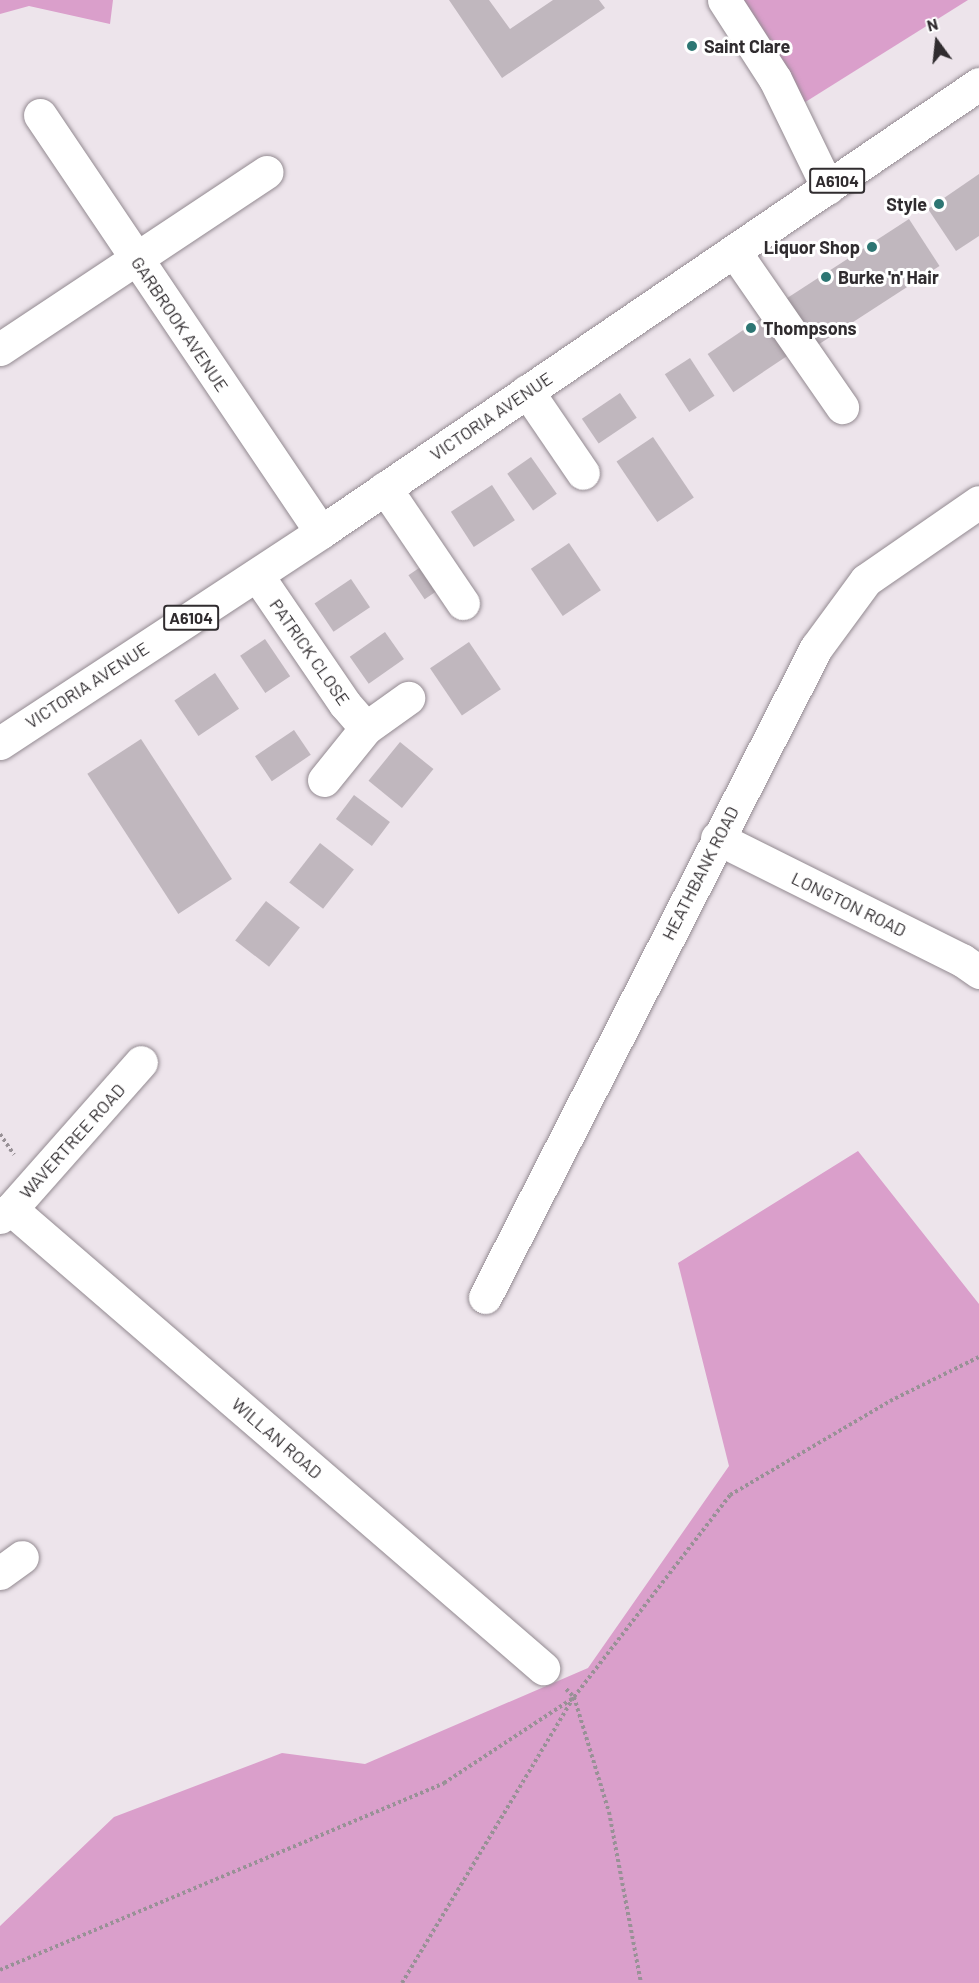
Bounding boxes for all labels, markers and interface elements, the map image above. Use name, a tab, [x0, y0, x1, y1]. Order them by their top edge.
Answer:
north arrow	[907, 12, 967, 72]
text: N	[925, 14, 940, 35]
place label: Saint Clare	[704, 35, 790, 57]
marker: Saint Clare	[685, 39, 699, 53]
road number: A6104	[808, 168, 866, 194]
place label: Style	[886, 193, 927, 215]
marker: Style	[932, 197, 946, 211]
place label: Liquor Shop	[764, 236, 860, 258]
marker: Liquor Shop	[865, 240, 879, 254]
street label: GARBROOK AVENUE	[127, 252, 233, 396]
place label: Burke 'n' Hair	[838, 266, 939, 288]
marker: Burke 'n' Hair	[819, 270, 833, 284]
place label: Thompsons	[763, 317, 857, 339]
marker: Thompsons	[744, 321, 758, 335]
street label: VICTORIA AVENUE	[426, 367, 556, 465]
street label: PATRICK CLOSE	[265, 595, 355, 709]
road number: A6104	[162, 605, 219, 631]
street label: VICTORIA AVENUE	[21, 637, 153, 733]
street label: HEATHBANK ROAD	[657, 803, 743, 943]
street label: LONGTON ROAD	[788, 867, 910, 941]
street label: WAVERTREE ROAD	[15, 1079, 129, 1203]
street label: WILLAN ROAD	[227, 1393, 327, 1483]

